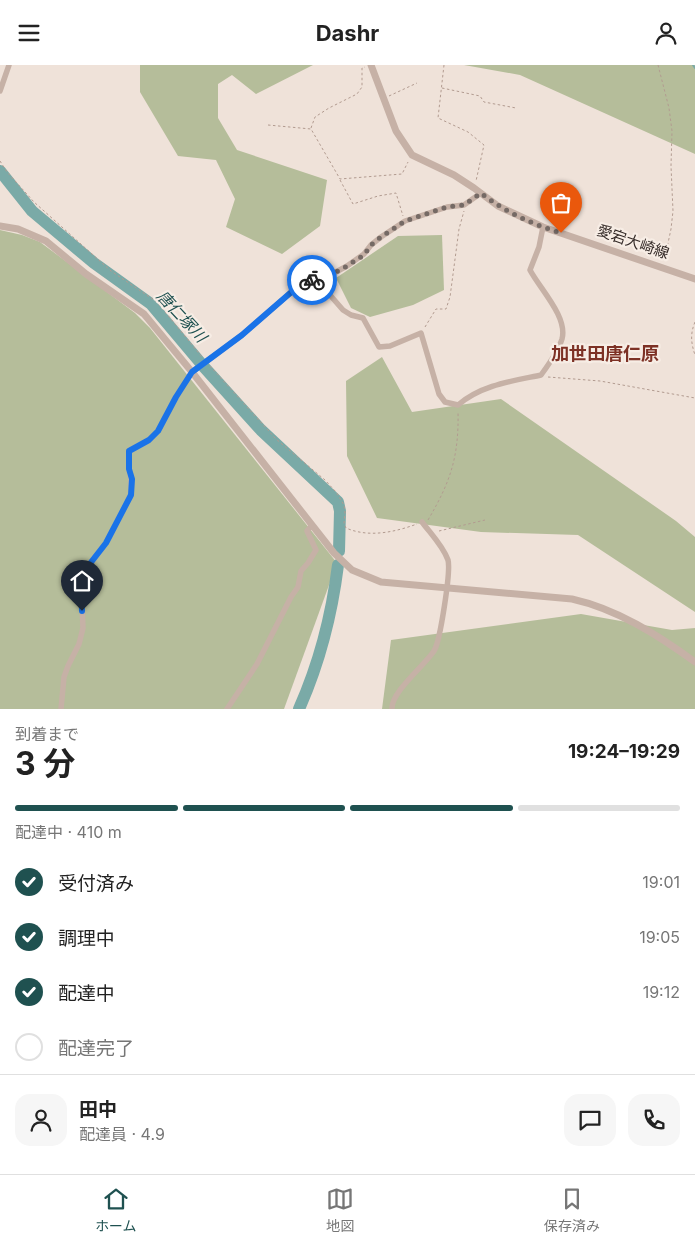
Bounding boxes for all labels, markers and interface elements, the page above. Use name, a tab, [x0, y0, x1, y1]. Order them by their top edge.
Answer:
icon: menu	[15, 19, 43, 47]
icon: person	[652, 19, 680, 47]
text: Dashr	[316, 20, 379, 46]
pin	[540, 182, 582, 233]
icon: bag	[547, 189, 575, 217]
street label: 愛宕大崎線	[595, 220, 672, 263]
courier	[287, 255, 337, 305]
icon: bike	[298, 266, 326, 294]
water label: 唐仁塚川	[153, 286, 212, 348]
district label: 加世田唐仁原	[551, 343, 659, 364]
pin	[61, 560, 103, 611]
icon: home	[68, 567, 96, 595]
text: 到着まで	[15, 724, 79, 744]
text: 19:24–19:29	[568, 740, 680, 763]
text: 3 分	[15, 744, 75, 783]
text: 配達中 · 410 m	[15, 822, 122, 842]
icon: check	[15, 868, 43, 896]
text: 受付済み	[58, 872, 134, 895]
text: 19:01	[642, 872, 680, 892]
icon: check	[15, 923, 43, 951]
text: 調理中	[58, 927, 115, 950]
text: 19:05	[639, 927, 680, 947]
icon: check	[15, 978, 43, 1006]
text: 配達中	[58, 982, 115, 1005]
text: 19:12	[643, 982, 680, 1002]
text: 配達完了	[58, 1037, 134, 1060]
button: person	[15, 1094, 67, 1146]
button: chat	[564, 1094, 616, 1146]
button: phone	[628, 1094, 680, 1146]
text: 田中	[79, 1098, 117, 1121]
text: 配達員 · 4.9	[79, 1124, 165, 1144]
tab: ホーム	[95, 1185, 136, 1235]
tab: 地図	[326, 1185, 354, 1235]
tab: 保存済み	[544, 1185, 600, 1235]

